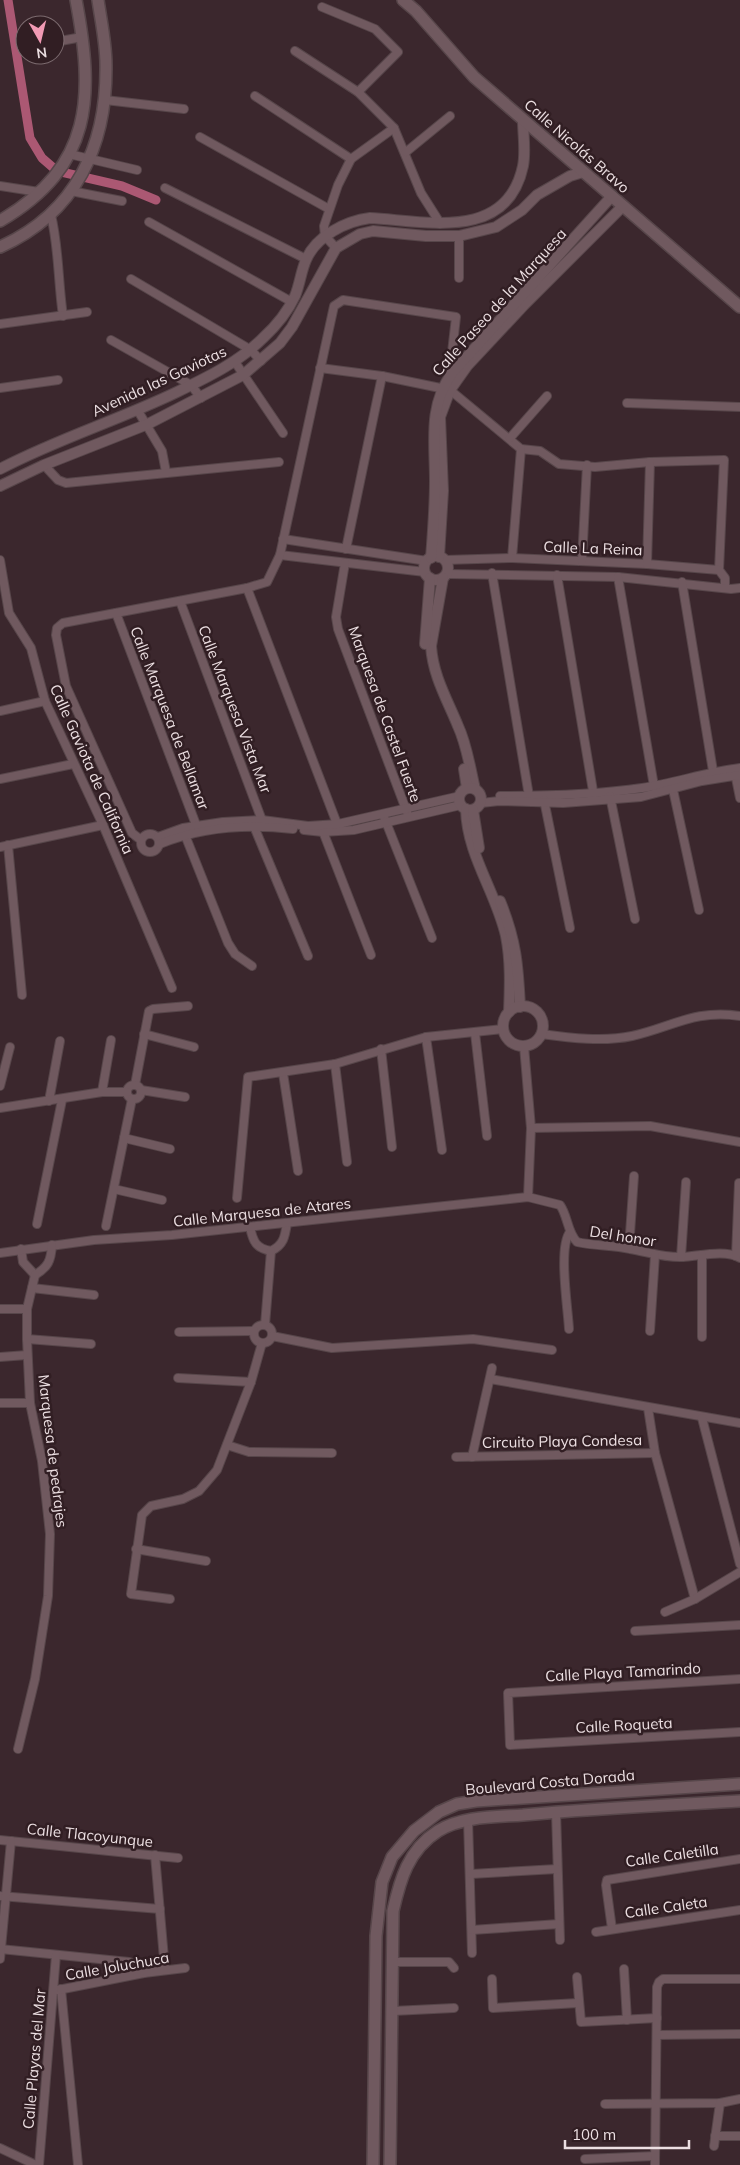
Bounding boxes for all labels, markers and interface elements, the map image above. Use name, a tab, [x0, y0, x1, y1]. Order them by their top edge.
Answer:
north arrow	[15, 15, 65, 65]
text: N	[35, 43, 48, 63]
street label: Calle Nicolás Bravo	[520, 95, 634, 197]
street label: Calle Paseo de la Marquesa	[428, 224, 570, 380]
street label: Avenida las Gaviotas	[89, 341, 229, 421]
street label: Calle La Reina	[543, 537, 643, 559]
street label: Calle Marquesa Vista Mar	[194, 622, 276, 796]
street label: Marquesa de Castel Fuerte	[344, 623, 426, 805]
street label: Calle Marquesa de Bellamar	[126, 624, 214, 813]
street label: Calle Gaviota de California	[46, 681, 138, 857]
street label: Calle Marquesa de Atares	[172, 1193, 352, 1231]
street label: Del honor	[588, 1221, 658, 1251]
street label: Marquesa de pedrajes	[34, 1373, 72, 1529]
street label: Circuito Playa Condesa	[482, 1430, 642, 1452]
street label: Calle Playa Tamarindo	[545, 1658, 701, 1686]
street label: Calle Roqueta	[575, 1713, 673, 1737]
street label: Boulevard Costa Dorada	[464, 1765, 636, 1799]
street label: Calle Tlacoyunque	[26, 1819, 154, 1851]
street label: Calle Caletilla	[624, 1839, 720, 1871]
street label: Calle Caleta	[623, 1892, 709, 1922]
street label: Calle Joluchuca	[64, 1948, 170, 1984]
street label: Calle Playas del Mar	[18, 1988, 50, 2130]
scale bar	[565, 2118, 689, 2150]
text: 100 m	[572, 2125, 616, 2144]

